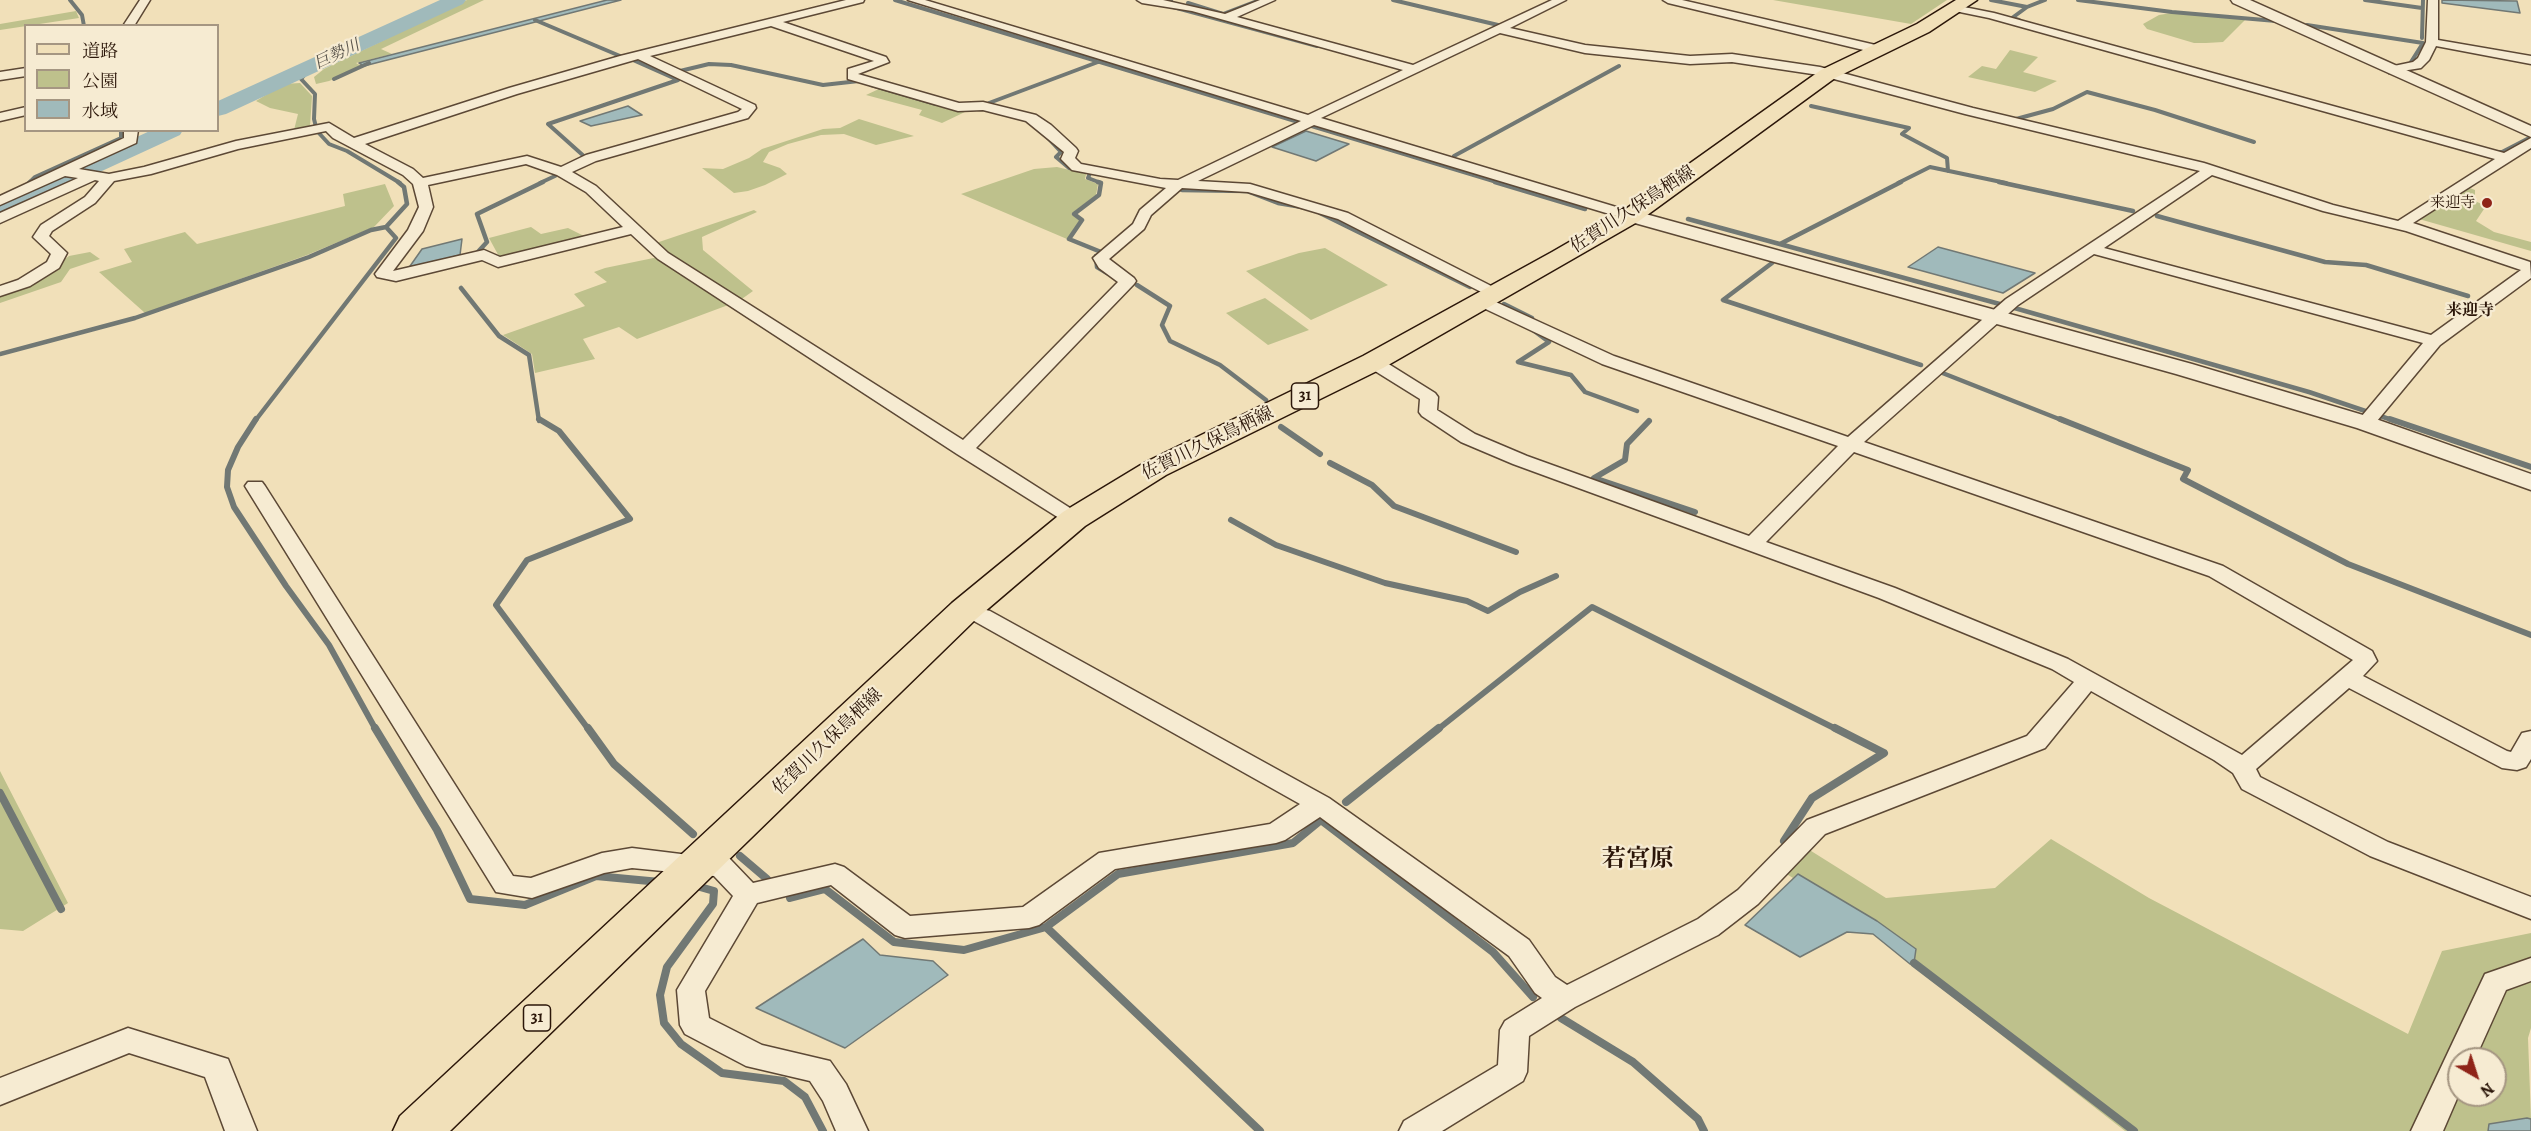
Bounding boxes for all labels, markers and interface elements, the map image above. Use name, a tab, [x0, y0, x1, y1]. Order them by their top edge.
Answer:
legend	[24, 24, 219, 132]
water label: 巨勢川	[311, 36, 363, 74]
text: 道路	[82, 39, 118, 63]
text: 公園	[82, 69, 118, 93]
text: 水域	[82, 99, 118, 123]
street label: 佐賀川久保鳥栖線	[1567, 162, 1699, 258]
place label: 来迎寺	[2430, 194, 2475, 212]
marker: 来迎寺	[2480, 196, 2494, 210]
district label: 来迎寺	[2446, 301, 2494, 321]
road number: 31	[1292, 383, 1318, 409]
street label: 佐賀川久保鳥栖線	[1139, 403, 1277, 485]
street label: 佐賀川久保鳥栖線	[769, 684, 887, 800]
district label: 若宮原	[1602, 846, 1674, 874]
road number: 31	[524, 1005, 550, 1031]
north arrow	[2447, 1047, 2507, 1107]
text: N	[2476, 1077, 2499, 1102]

